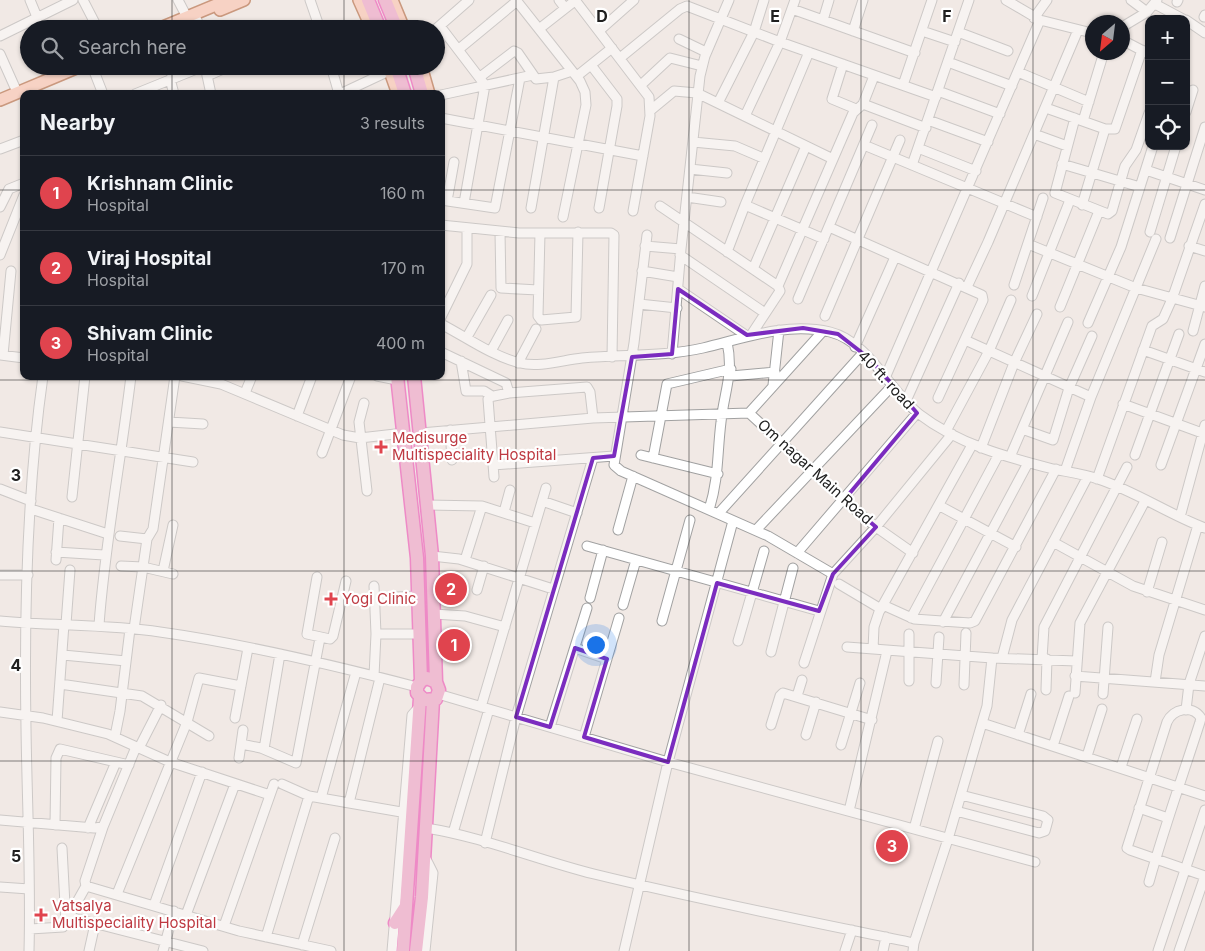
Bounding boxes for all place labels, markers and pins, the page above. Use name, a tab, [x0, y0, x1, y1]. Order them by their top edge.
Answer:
place label: Medisurge Multispeciality Hospital	[392, 428, 556, 464]
marker: Medisurge Multispeciality Hospital	[374, 440, 388, 454]
pin: 2	[435, 570, 467, 608]
place label: Yogi Clinic	[342, 589, 416, 608]
marker: Yogi Clinic	[324, 592, 338, 606]
pin: 1	[438, 626, 470, 664]
pin: 3	[876, 827, 908, 865]
place label: Vatsalya Multispeciality Hospital	[52, 896, 216, 932]
marker: Vatsalya Multispeciality Hospital	[34, 908, 48, 922]

